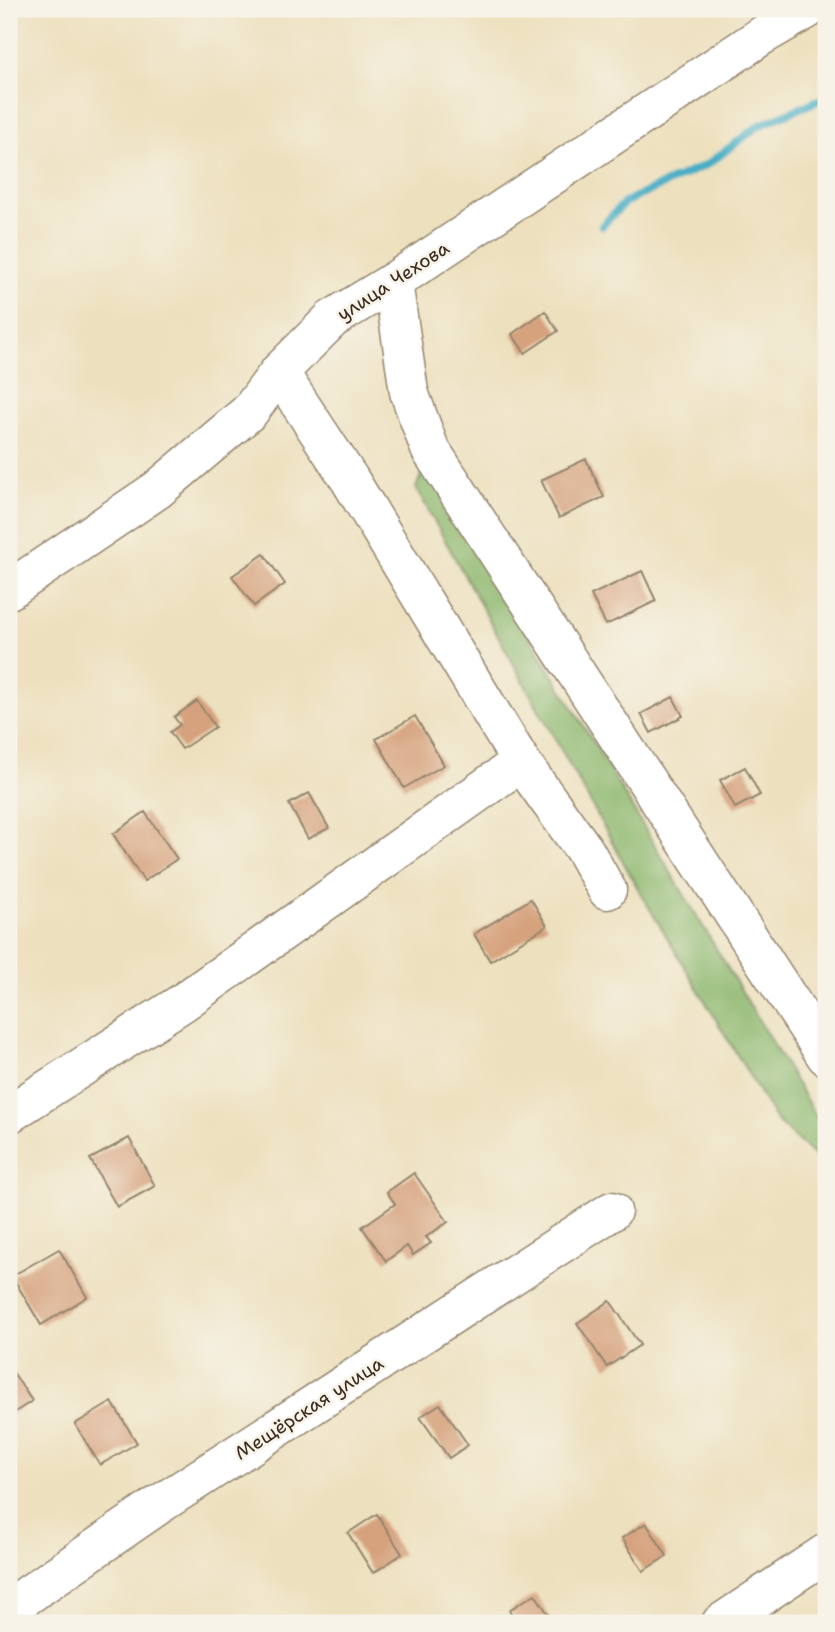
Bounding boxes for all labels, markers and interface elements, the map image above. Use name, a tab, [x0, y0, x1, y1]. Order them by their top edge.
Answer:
street label: улица Чехова	[332, 235, 454, 327]
street label: Мещёрская улица	[230, 1350, 388, 1466]

